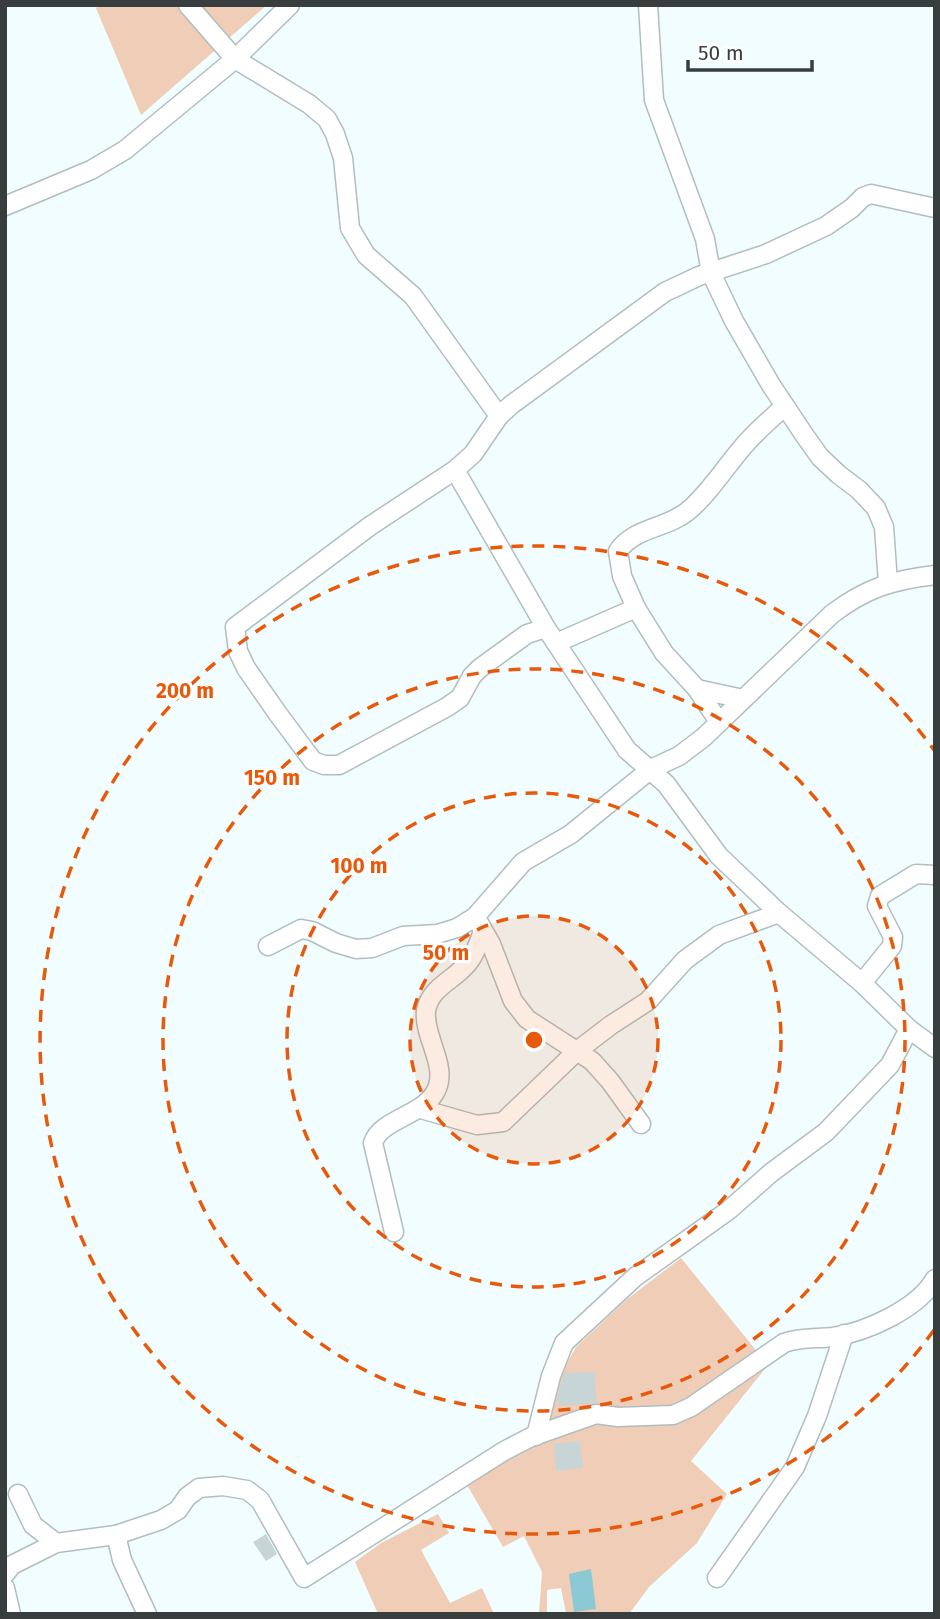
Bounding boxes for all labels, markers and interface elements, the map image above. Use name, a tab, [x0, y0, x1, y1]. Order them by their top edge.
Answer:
scale bar	[688, 28, 812, 72]
text: 50 m	[698, 40, 744, 66]
text: 200 m	[156, 678, 214, 704]
text: 150 m	[244, 765, 300, 791]
text: 100 m	[330, 853, 388, 879]
text: 50 m	[423, 940, 469, 966]
centre of rings	[522, 1028, 546, 1052]

